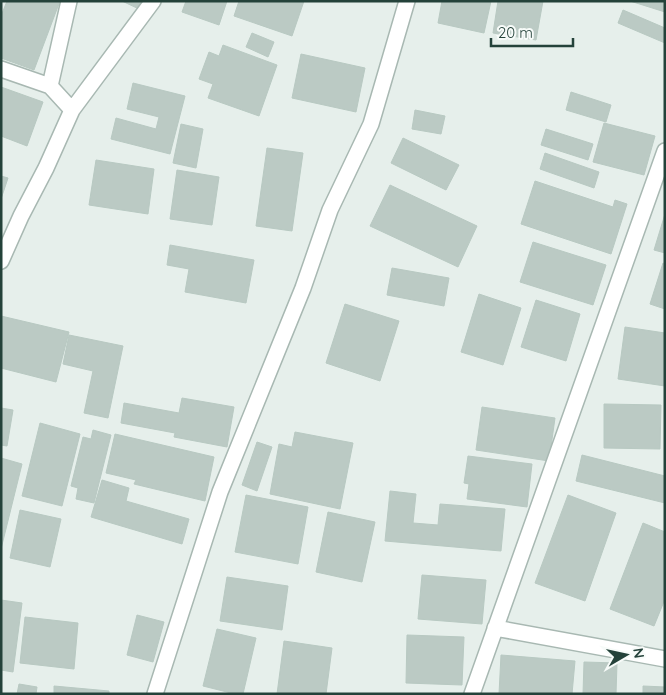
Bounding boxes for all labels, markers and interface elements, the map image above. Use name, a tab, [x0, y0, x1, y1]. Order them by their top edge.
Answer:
scale bar	[491, 15, 574, 47]
text: 20 m	[498, 23, 533, 42]
north arrow	[601, 630, 651, 680]
text: N	[629, 646, 649, 659]

